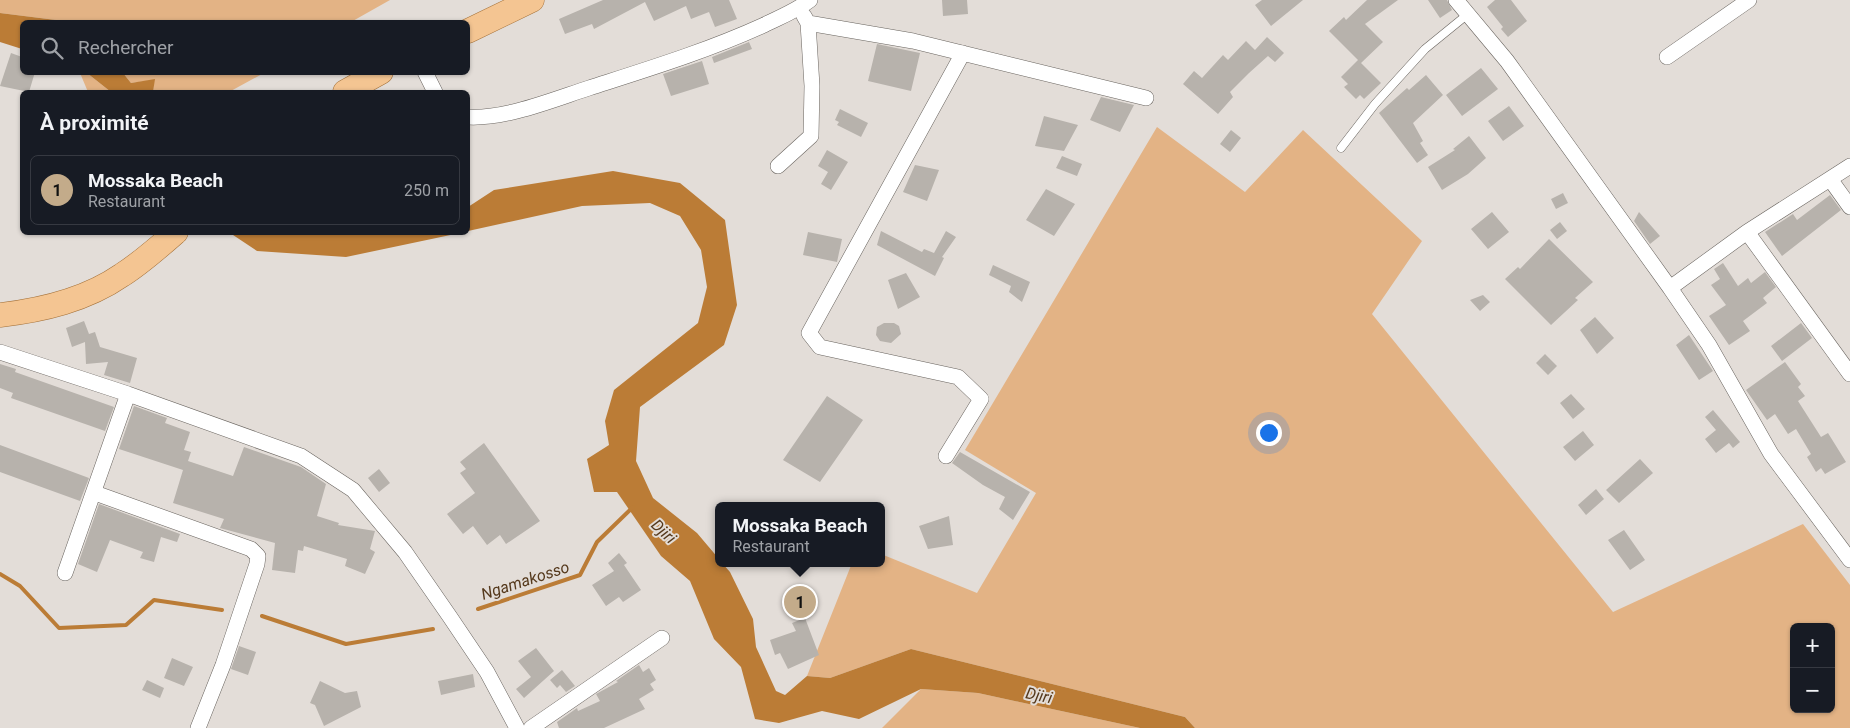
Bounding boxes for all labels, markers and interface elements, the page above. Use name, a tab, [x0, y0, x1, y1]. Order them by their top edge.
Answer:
search box	[20, 20, 470, 75]
icon: search	[38, 34, 66, 62]
text: Rechercher	[78, 36, 173, 59]
text: À proximité	[40, 111, 149, 135]
text: Mossaka Beach	[88, 169, 223, 192]
text: 1	[52, 181, 62, 200]
text: 250 m	[404, 181, 449, 200]
text: Restaurant	[88, 192, 165, 211]
your location	[1256, 420, 1282, 446]
popup	[715, 502, 885, 567]
text: Mossaka Beach	[732, 514, 868, 537]
water label: Djiri	[647, 515, 680, 548]
text: Restaurant	[732, 537, 810, 556]
water label: Ngamakosso	[479, 557, 572, 604]
pin: 1	[784, 583, 816, 621]
map controls	[1790, 623, 1835, 713]
button: +	[1790, 623, 1835, 668]
button: −	[1790, 668, 1835, 713]
water label: Djiri	[1024, 683, 1054, 708]

